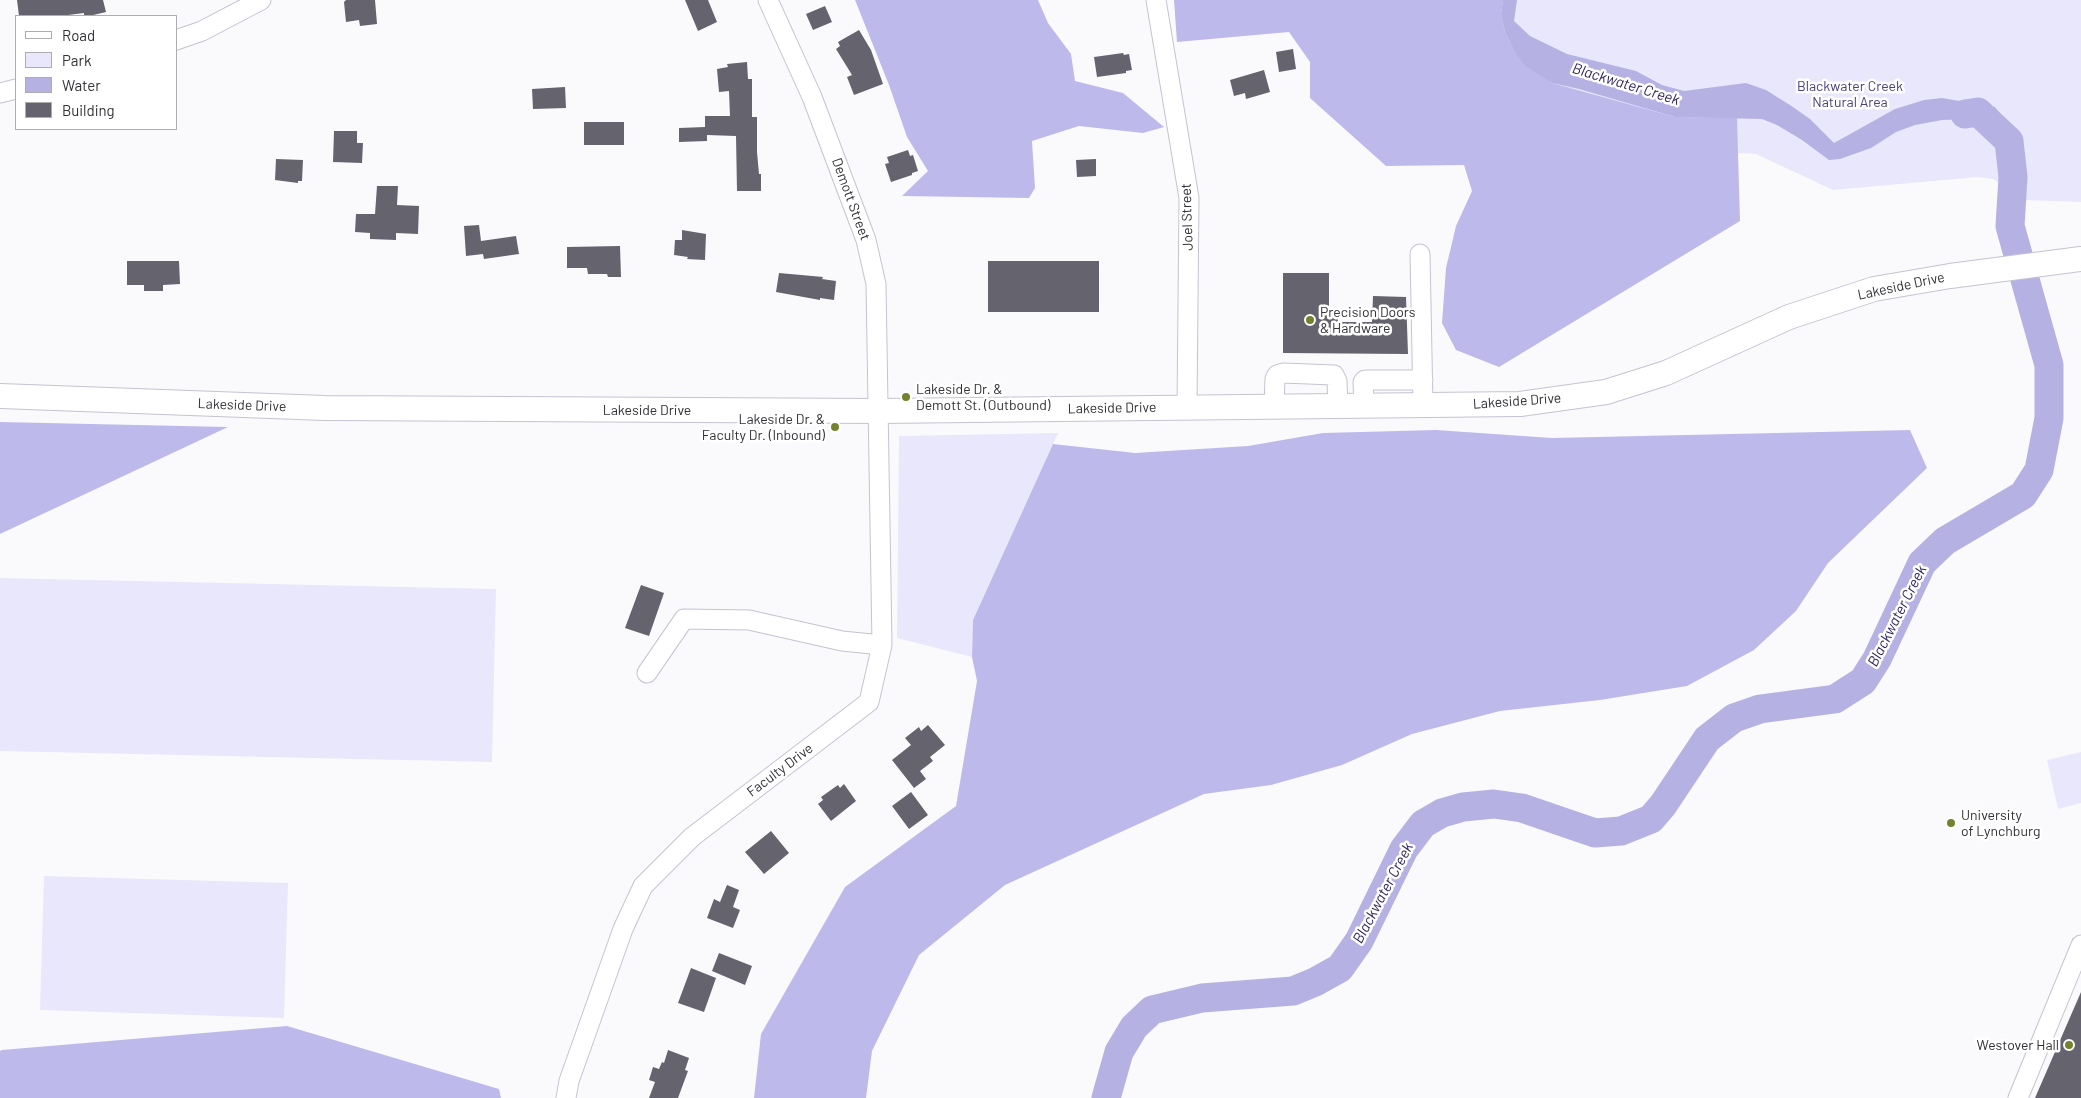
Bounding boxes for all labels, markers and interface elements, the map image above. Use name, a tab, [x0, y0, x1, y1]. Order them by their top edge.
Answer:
legend	[15, 15, 178, 130]
text: Road	[62, 26, 95, 44]
text: Park	[62, 51, 91, 69]
water label: Blackwater Creek	[1570, 59, 1682, 109]
text: Water	[62, 76, 101, 94]
park label: Blackwater Creek Natural Area	[1797, 78, 1903, 110]
text: Building	[62, 101, 115, 119]
street label: Demott Street	[828, 156, 874, 242]
street label: Joel Street	[1177, 183, 1197, 251]
street label: Lakeside Drive	[1856, 269, 1946, 303]
place label: Precision Doors & Hardware	[1320, 304, 1416, 336]
marker: Precision Doors & Hardware	[1304, 314, 1316, 326]
place label: Lakeside Dr. & Demott St. (Outbound)	[916, 381, 1050, 414]
street label: Lakeside Drive	[1472, 390, 1562, 412]
marker: Lakeside Dr. & Demott St. (Outbound)	[900, 391, 912, 403]
street label: Lakeside Drive	[197, 395, 287, 415]
street label: Lakeside Drive	[1068, 399, 1156, 417]
street label: Lakeside Drive	[603, 402, 691, 418]
place label: Lakeside Dr. & Faculty Dr. (Inbound)	[702, 411, 825, 444]
marker: Lakeside Dr. & Faculty Dr. (Inbound)	[829, 421, 841, 433]
water label: Blackwater Creek	[1864, 562, 1930, 670]
street label: Faculty Drive	[744, 740, 816, 800]
place label: University of Lynchburg	[1961, 807, 2040, 840]
marker: University of Lynchburg	[1945, 817, 1957, 829]
water label: Blackwater Creek	[1349, 840, 1417, 946]
place label: Westover Hall	[1977, 1037, 2059, 1053]
marker: Westover Hall	[2063, 1039, 2075, 1051]

